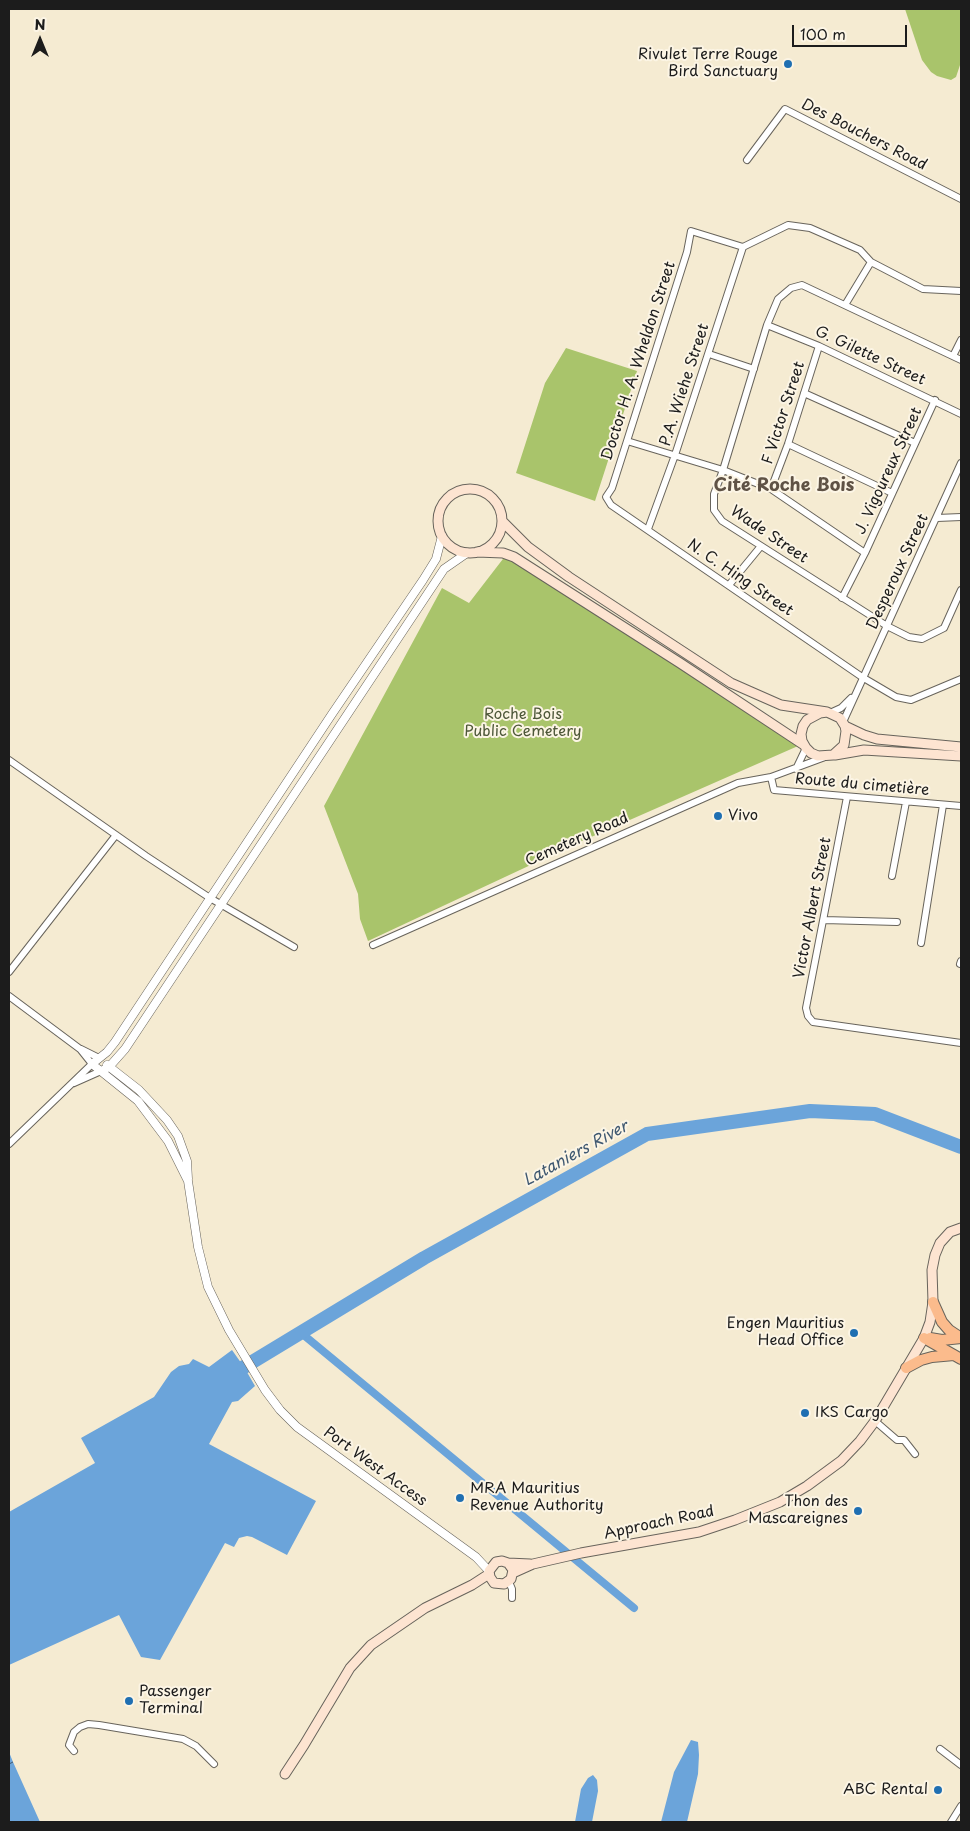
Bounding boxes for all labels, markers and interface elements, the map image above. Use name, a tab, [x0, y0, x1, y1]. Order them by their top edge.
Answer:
text: N	[34, 14, 46, 35]
north arrow	[15, 15, 65, 65]
scale bar	[795, 15, 910, 47]
text: 100 m	[800, 22, 846, 45]
place label: Rivulet Terre Rouge Bird Sanctuary	[638, 46, 778, 81]
marker: Rivulet Terre Rouge Bird Sanctuary	[782, 58, 794, 70]
street label: Des Bouchers Road	[798, 96, 930, 174]
street label: Doctor H. A. Wheldon Street	[598, 259, 680, 463]
street label: P.A. Wiehe Street	[657, 321, 713, 449]
street label: G. Gilette Street	[812, 323, 928, 389]
street label: F Victor Street	[759, 359, 809, 467]
street label: J. Vigoureux Street	[852, 405, 926, 537]
district label: Cité Roche Bois	[714, 475, 854, 497]
street label: Wade Street	[727, 502, 811, 568]
street label: Desperoux Street	[863, 511, 933, 633]
street label: N. C. Hing Street	[683, 536, 797, 620]
park label: Roche Bois Public Cemetery	[464, 706, 582, 741]
street label: Route du cimetière	[794, 770, 930, 800]
place label: Vivo	[728, 807, 758, 825]
street label: Cemetery Road	[523, 809, 631, 871]
marker: Vivo	[712, 810, 724, 822]
street label: Victor Albert Street	[790, 836, 836, 980]
water label: Lataniers River	[520, 1117, 632, 1191]
place label: Engen Mauritius Head Office	[727, 1315, 844, 1350]
marker: Engen Mauritius Head Office	[848, 1327, 860, 1339]
place label: IKS Cargo	[815, 1404, 888, 1422]
marker: IKS Cargo	[799, 1407, 811, 1419]
street label: Port West Access	[320, 1424, 430, 1510]
place label: MRA Mauritius Revenue Authority	[470, 1480, 603, 1515]
marker: MRA Mauritius Revenue Authority	[454, 1492, 466, 1504]
place label: Thon des Mascareignes	[748, 1493, 848, 1528]
street label: Approach Road	[602, 1503, 716, 1543]
marker: Thon des Mascareignes	[852, 1505, 864, 1517]
place label: Passenger Terminal	[139, 1683, 212, 1718]
marker: Passenger Terminal	[123, 1695, 135, 1707]
place label: ABC Rental	[843, 1781, 928, 1799]
marker: ABC Rental	[932, 1784, 944, 1796]

